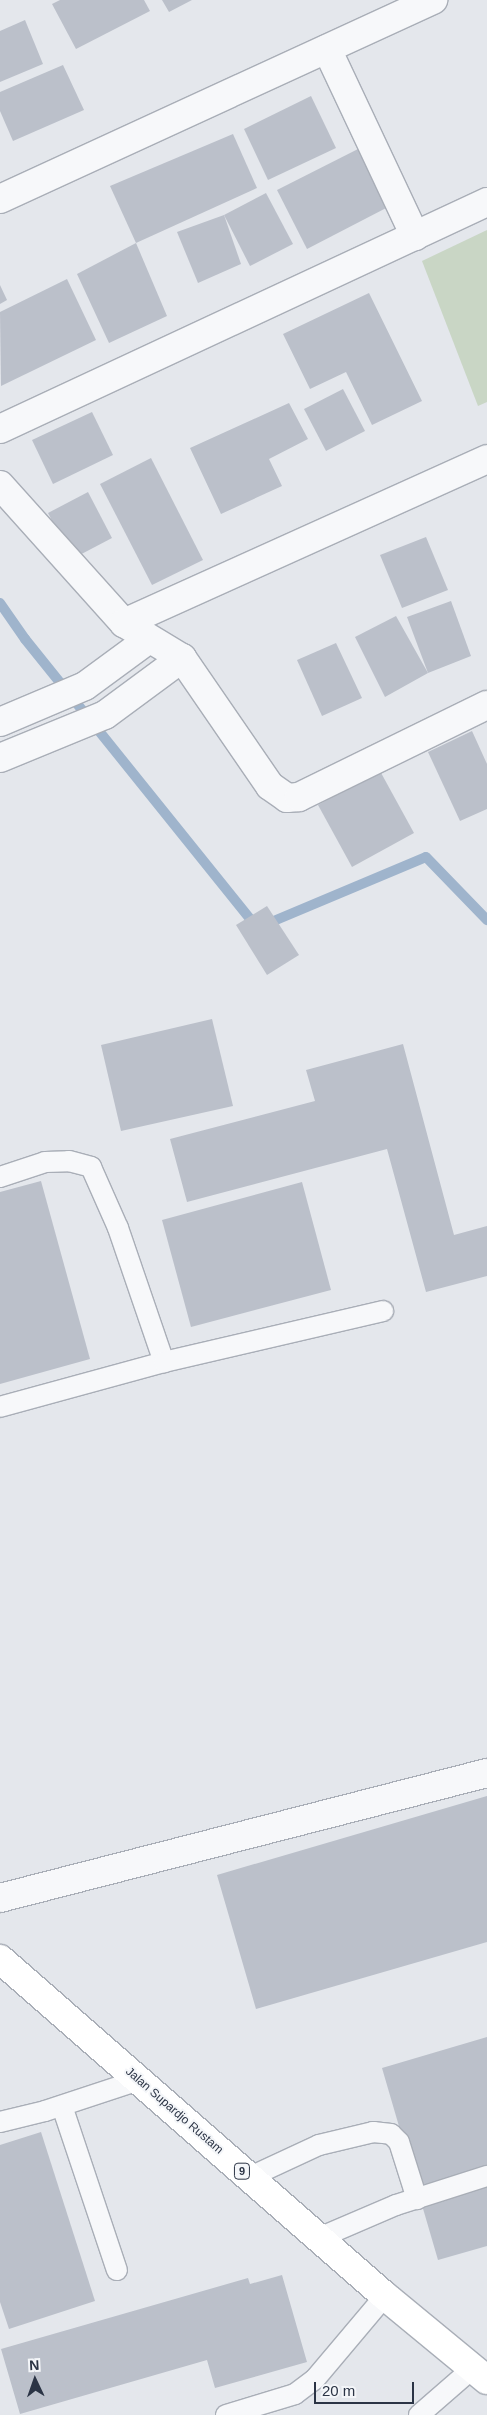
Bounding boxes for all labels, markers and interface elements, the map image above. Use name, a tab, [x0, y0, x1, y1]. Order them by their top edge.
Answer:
street label: Jalan Supardjo Rustam	[122, 2065, 226, 2157]
road number: 9	[233, 2162, 251, 2180]
north arrow	[10, 2355, 60, 2405]
text: N	[29, 2357, 40, 2373]
scale bar	[317, 2372, 417, 2404]
text: 20 m	[322, 2382, 355, 2399]

